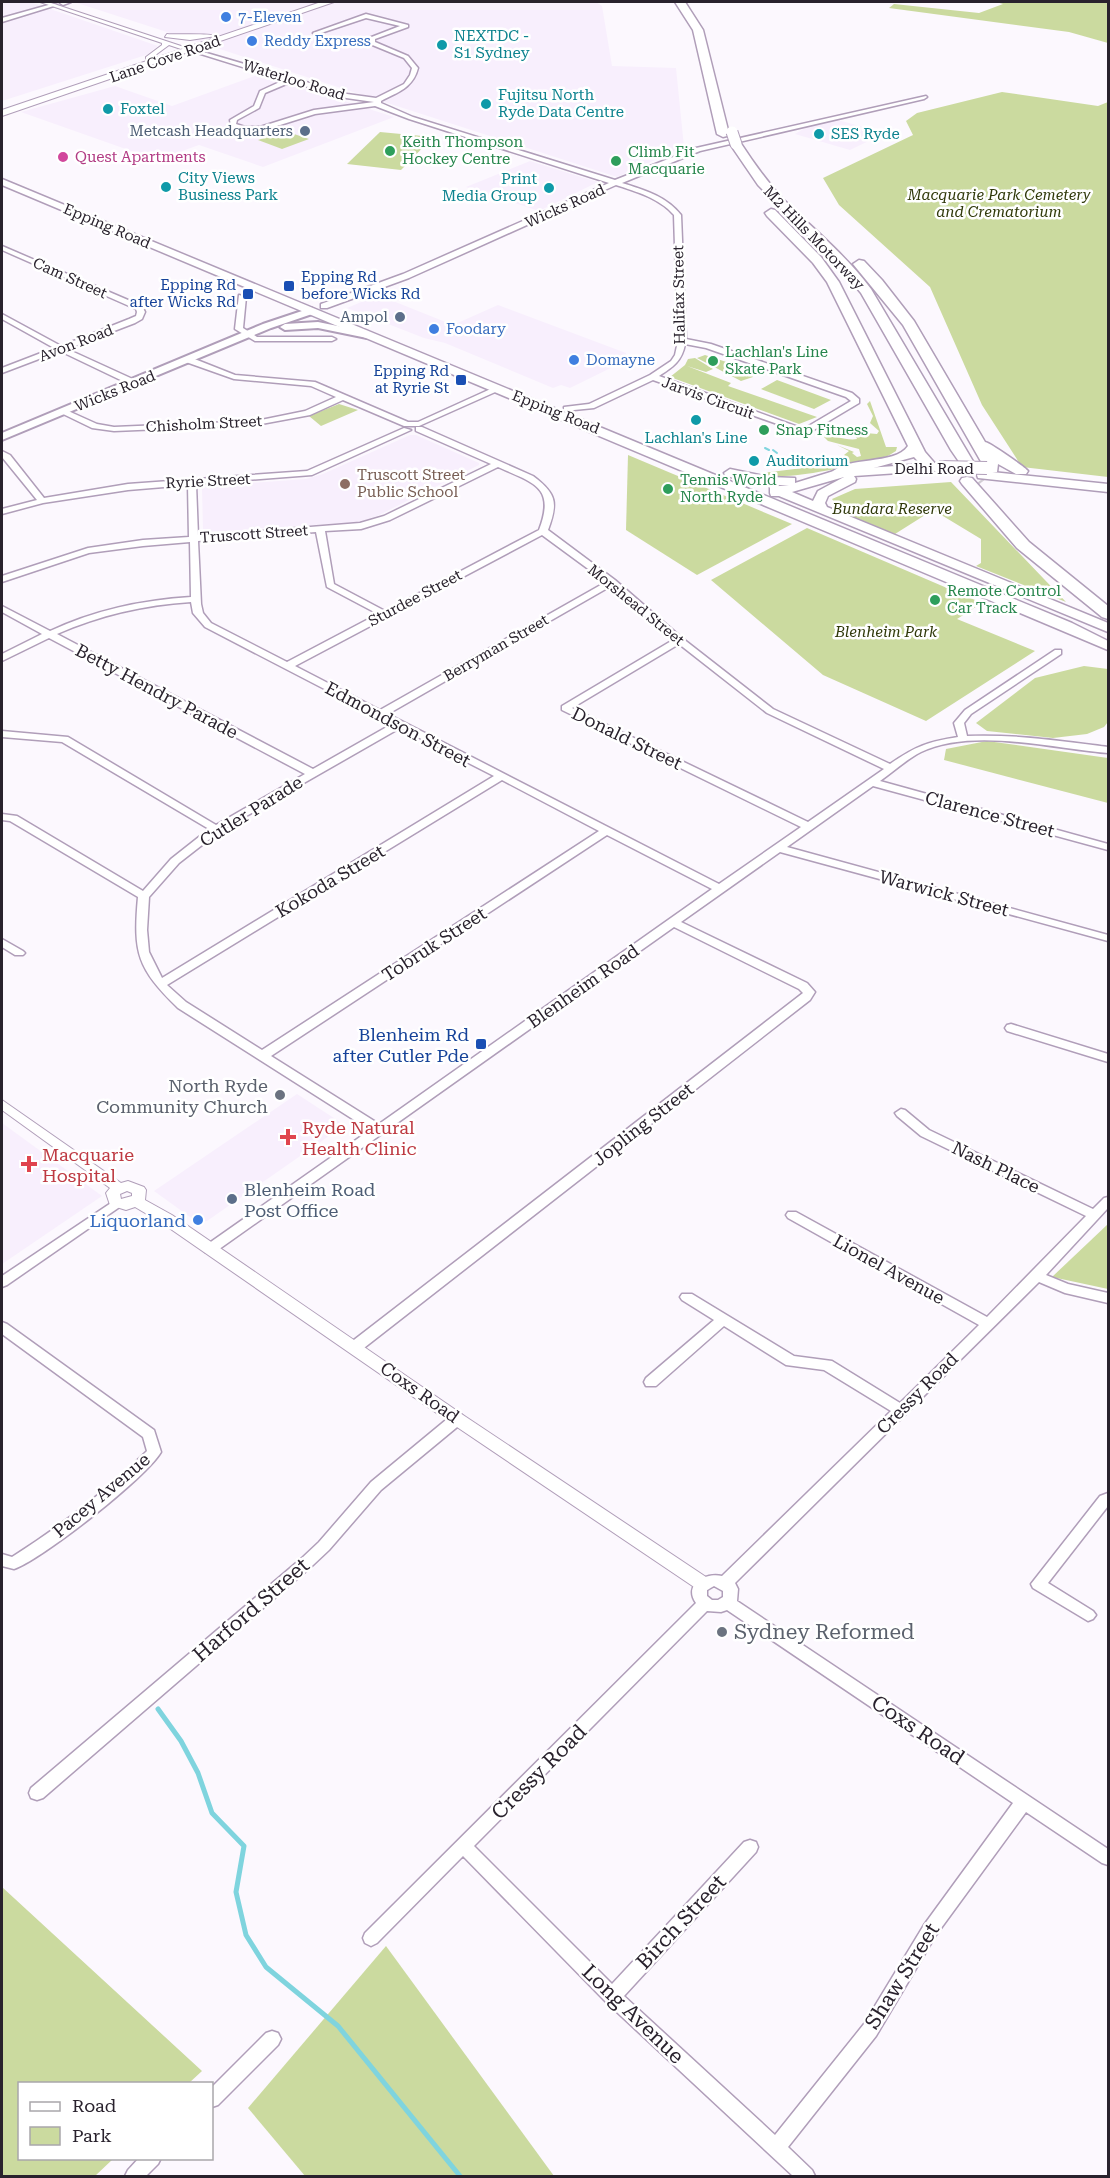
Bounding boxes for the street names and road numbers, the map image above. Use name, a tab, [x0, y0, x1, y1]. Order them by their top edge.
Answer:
street label: Lane Cove Road	[107, 31, 223, 86]
street label: Waterloo Road	[241, 56, 348, 104]
street label: Wicks Road	[522, 180, 608, 232]
street label: M2 Hills Motorway	[760, 182, 868, 294]
street label: Epping Road	[61, 200, 154, 253]
street label: Halifax Street	[669, 245, 689, 345]
street label: Cam Street	[30, 254, 110, 303]
street label: Avon Road	[36, 320, 116, 365]
street label: Wicks Road	[72, 366, 158, 415]
street label: Jarvis Circuit	[659, 373, 757, 423]
street label: Epping Road	[510, 386, 603, 438]
street label: Chisholm Street	[145, 412, 263, 436]
street label: Delhi Road	[894, 460, 974, 478]
street label: Ryrie Street	[165, 470, 251, 492]
street label: Truscott Street	[199, 521, 309, 547]
street label: Morshead Street	[584, 561, 688, 650]
street label: Sturdee Street	[365, 566, 465, 630]
street label: Berryman Street	[440, 610, 552, 685]
street label: Betty Hendry Parade	[72, 639, 242, 743]
street label: Edmondson Street	[322, 677, 474, 771]
street label: Donald Street	[569, 702, 686, 774]
street label: Cutler Parade	[196, 771, 306, 851]
street label: Clarence Street	[923, 787, 1057, 841]
street label: Kokoda Street	[272, 840, 388, 922]
street label: Warwick Street	[877, 866, 1011, 920]
street label: Tobruk Street	[378, 902, 490, 985]
street label: Blenheim Road	[523, 939, 643, 1032]
street label: Jopling Street	[588, 1078, 698, 1170]
street label: Nash Place	[949, 1137, 1043, 1197]
street label: Lionel Avenue	[830, 1230, 948, 1308]
street label: Cressy Road	[872, 1348, 962, 1438]
street label: Coxs Road	[376, 1357, 464, 1427]
street label: Pacey Avenue	[48, 1448, 154, 1542]
street label: Harford Street	[188, 1553, 314, 1667]
street label: Coxs Road	[867, 1690, 969, 1770]
street label: Cressy Road	[487, 1719, 592, 1824]
street label: Birch Street	[631, 1870, 731, 1974]
street label: Shaw Street	[860, 1918, 944, 2033]
street label: Long Avenue	[577, 1959, 689, 2069]

